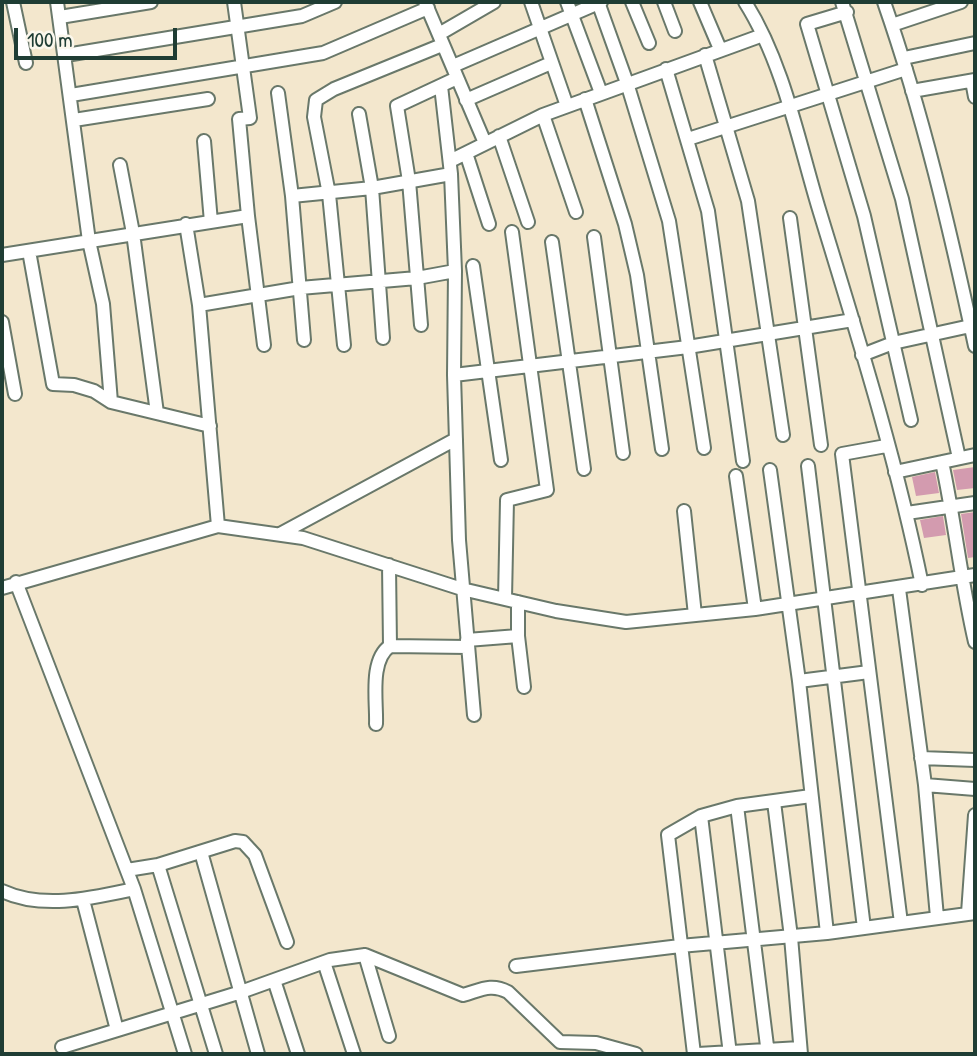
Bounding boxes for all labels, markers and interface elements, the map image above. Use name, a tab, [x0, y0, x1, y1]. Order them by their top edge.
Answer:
scale bar	[18, 14, 180, 58]
text: 100 m	[27, 25, 73, 54]

